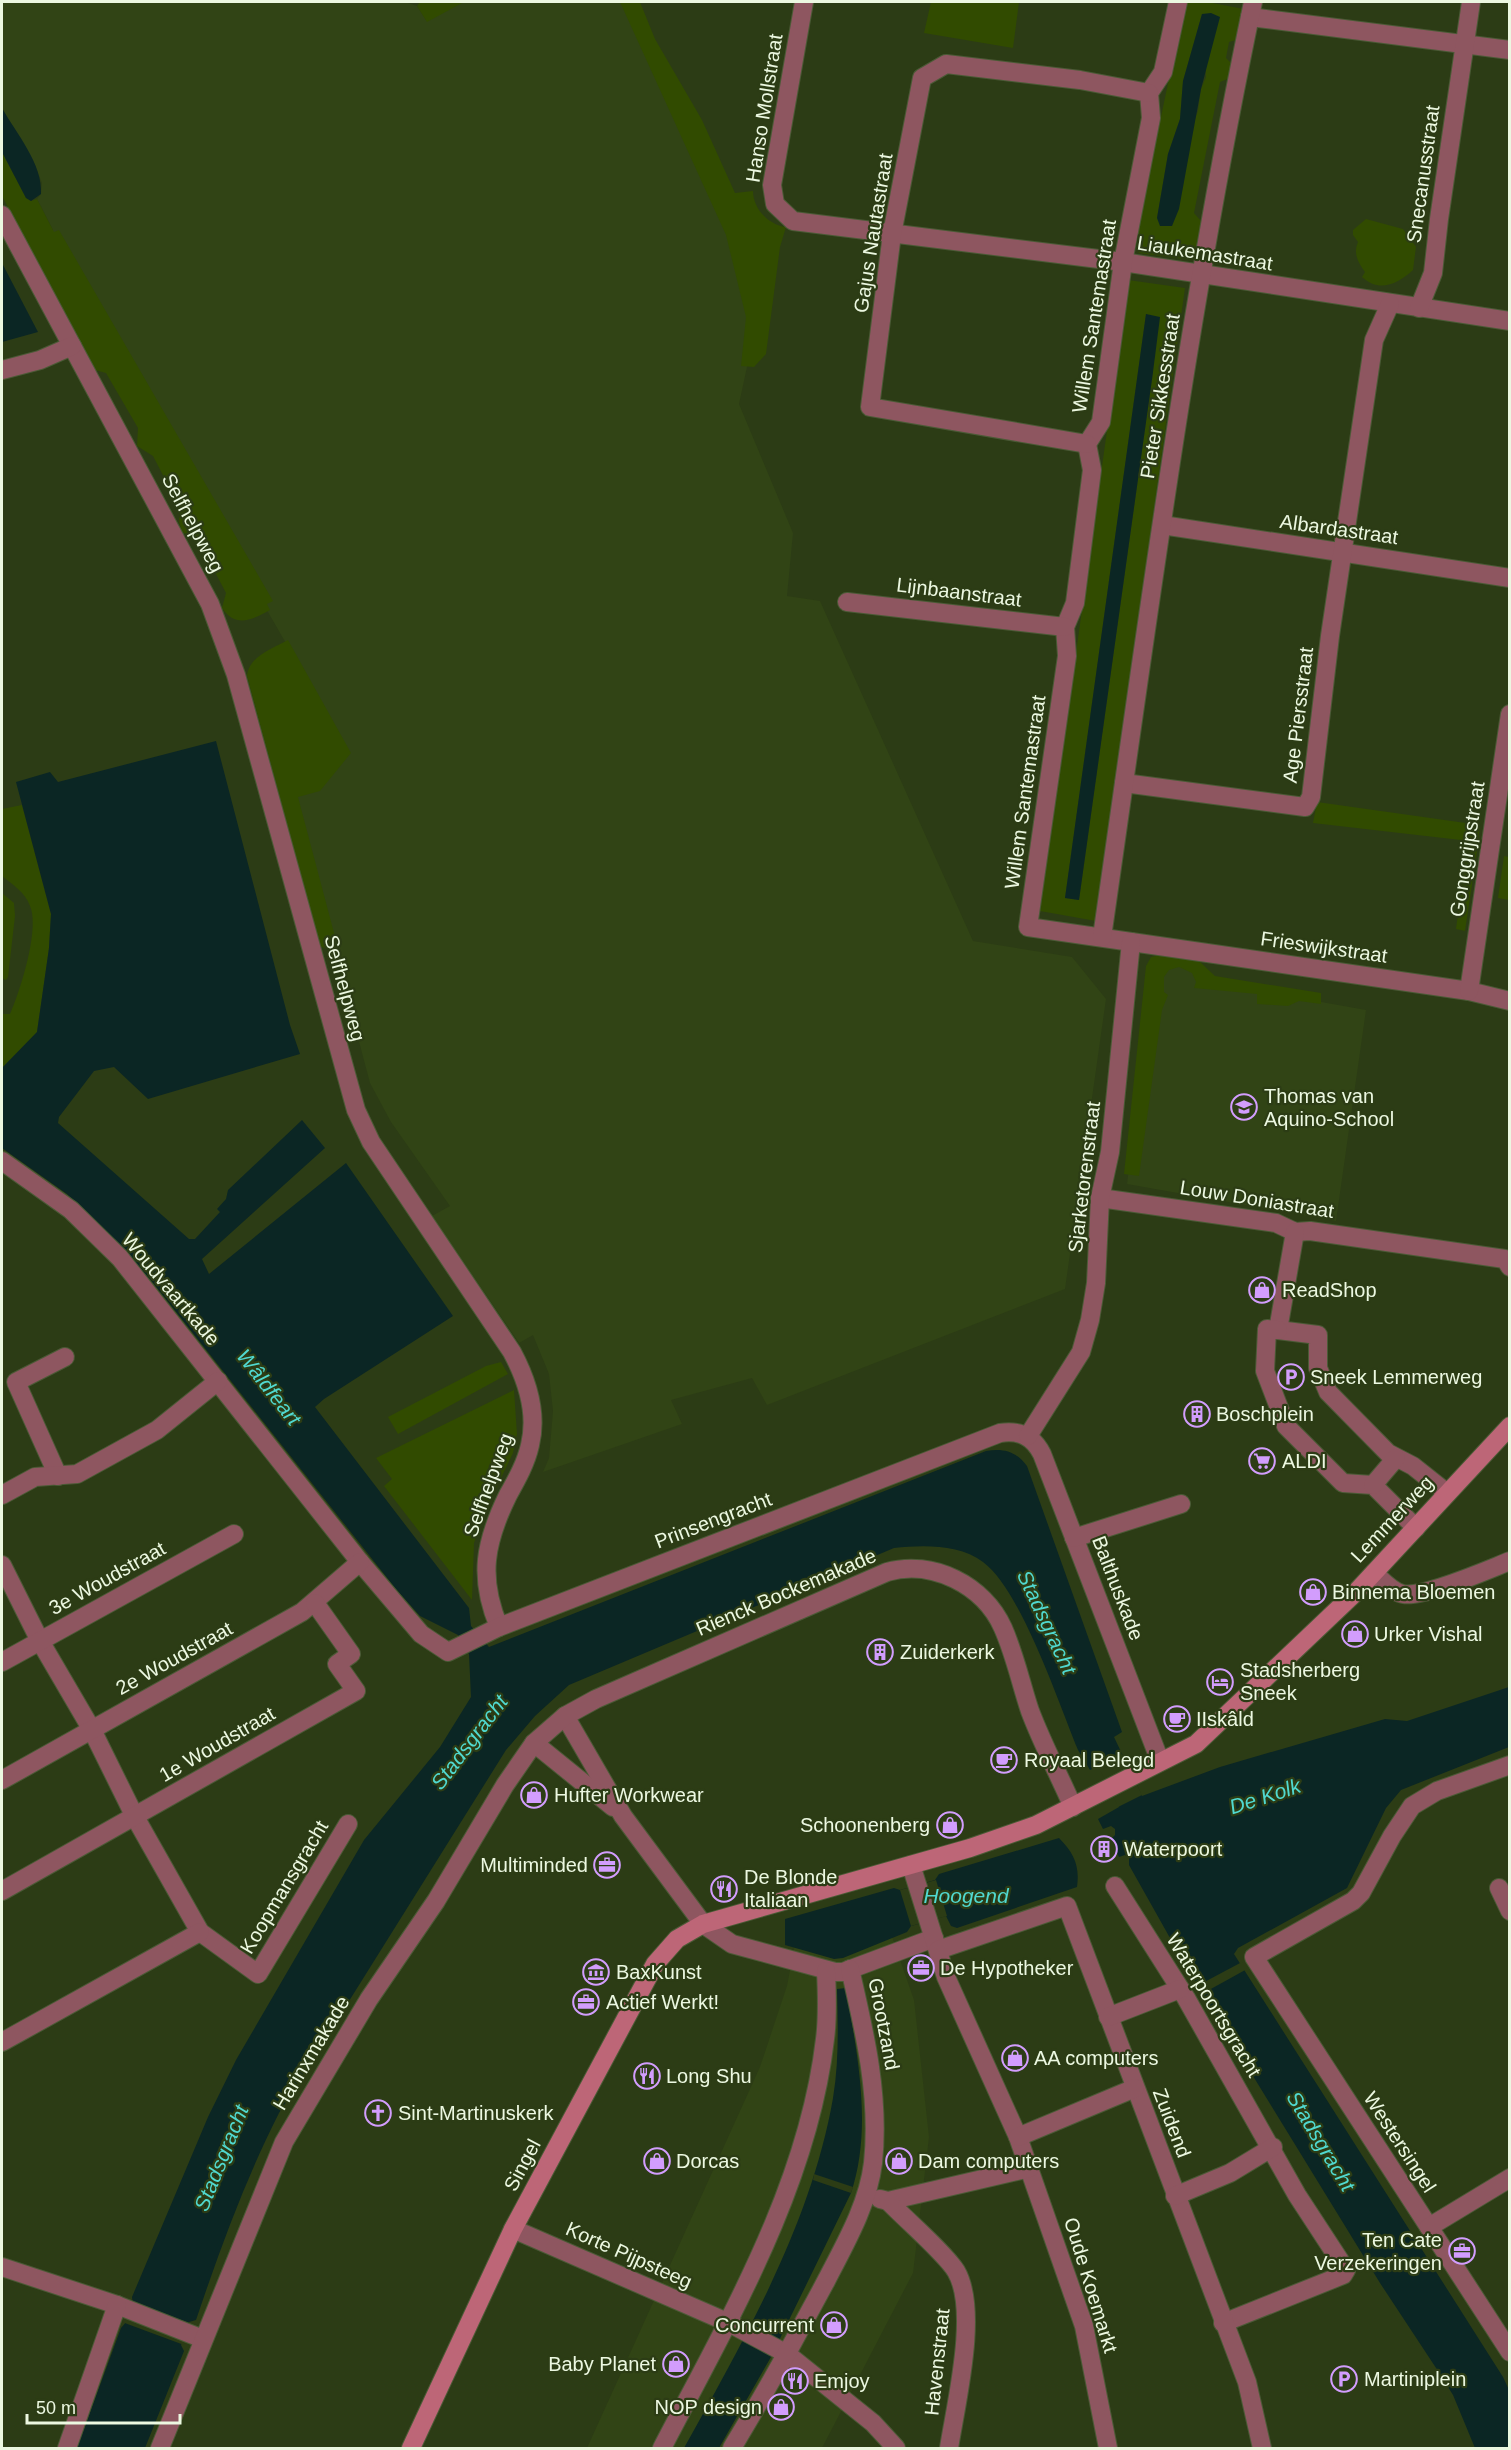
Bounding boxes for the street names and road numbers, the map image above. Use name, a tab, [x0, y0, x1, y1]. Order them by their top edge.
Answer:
street label: Hanso Mollstraat	[741, 32, 787, 184]
street label: Snecanusstraat	[1402, 103, 1444, 244]
street label: Gajus Nautastraat	[850, 151, 897, 314]
street label: Willem Santemastraat	[1068, 217, 1120, 414]
street label: Liaukemastraat	[1136, 231, 1275, 275]
street label: Pieter Sikkesstraat	[1136, 312, 1184, 480]
street label: Selfhelpweg	[158, 470, 228, 576]
street label: Albardastraat	[1279, 510, 1400, 548]
street label: Lijnbaanstraat	[895, 573, 1023, 611]
street label: Age Piersstraat	[1279, 645, 1317, 784]
street label: Willem Santemastraat	[1000, 693, 1050, 890]
street label: Gonggrijpstraat	[1445, 779, 1489, 918]
street label: Frieswijkstraat	[1259, 927, 1389, 967]
street label: Selfhelpweg	[320, 933, 370, 1043]
street label: Sjarketorenstraat	[1064, 1100, 1104, 1254]
street label: Louw Doniastraat	[1178, 1176, 1336, 1222]
street label: Woudvaartkade	[118, 1228, 224, 1350]
street label: Selfhelpweg	[459, 1430, 517, 1540]
street label: Lemmerweg	[1346, 1471, 1438, 1567]
street label: Prinsengracht	[651, 1487, 775, 1552]
street label: Balthuskade	[1088, 1533, 1148, 1643]
street label: 3e Woudstraat	[45, 1537, 169, 1619]
street label: Rienck Bockemakade	[693, 1544, 879, 1640]
street label: 2e Woudstraat	[112, 1617, 236, 1699]
street label: 1e Woudstraat	[155, 1702, 279, 1786]
street label: Koopmansgracht	[236, 1816, 333, 1957]
street label: Waterpoortsgracht	[1162, 1929, 1266, 2081]
street label: Grootzand	[864, 1976, 904, 2072]
street label: Harinxmakade	[268, 1992, 354, 2114]
street label: Zuidend	[1149, 2085, 1195, 2161]
street label: Westersingel	[1359, 2088, 1441, 2196]
street label: Singel	[499, 2135, 545, 2195]
street label: Oude Koemarkt	[1060, 2215, 1122, 2356]
street label: Korte Pijpsteeg	[563, 2217, 695, 2293]
street label: Havenstraat	[920, 2307, 954, 2417]

